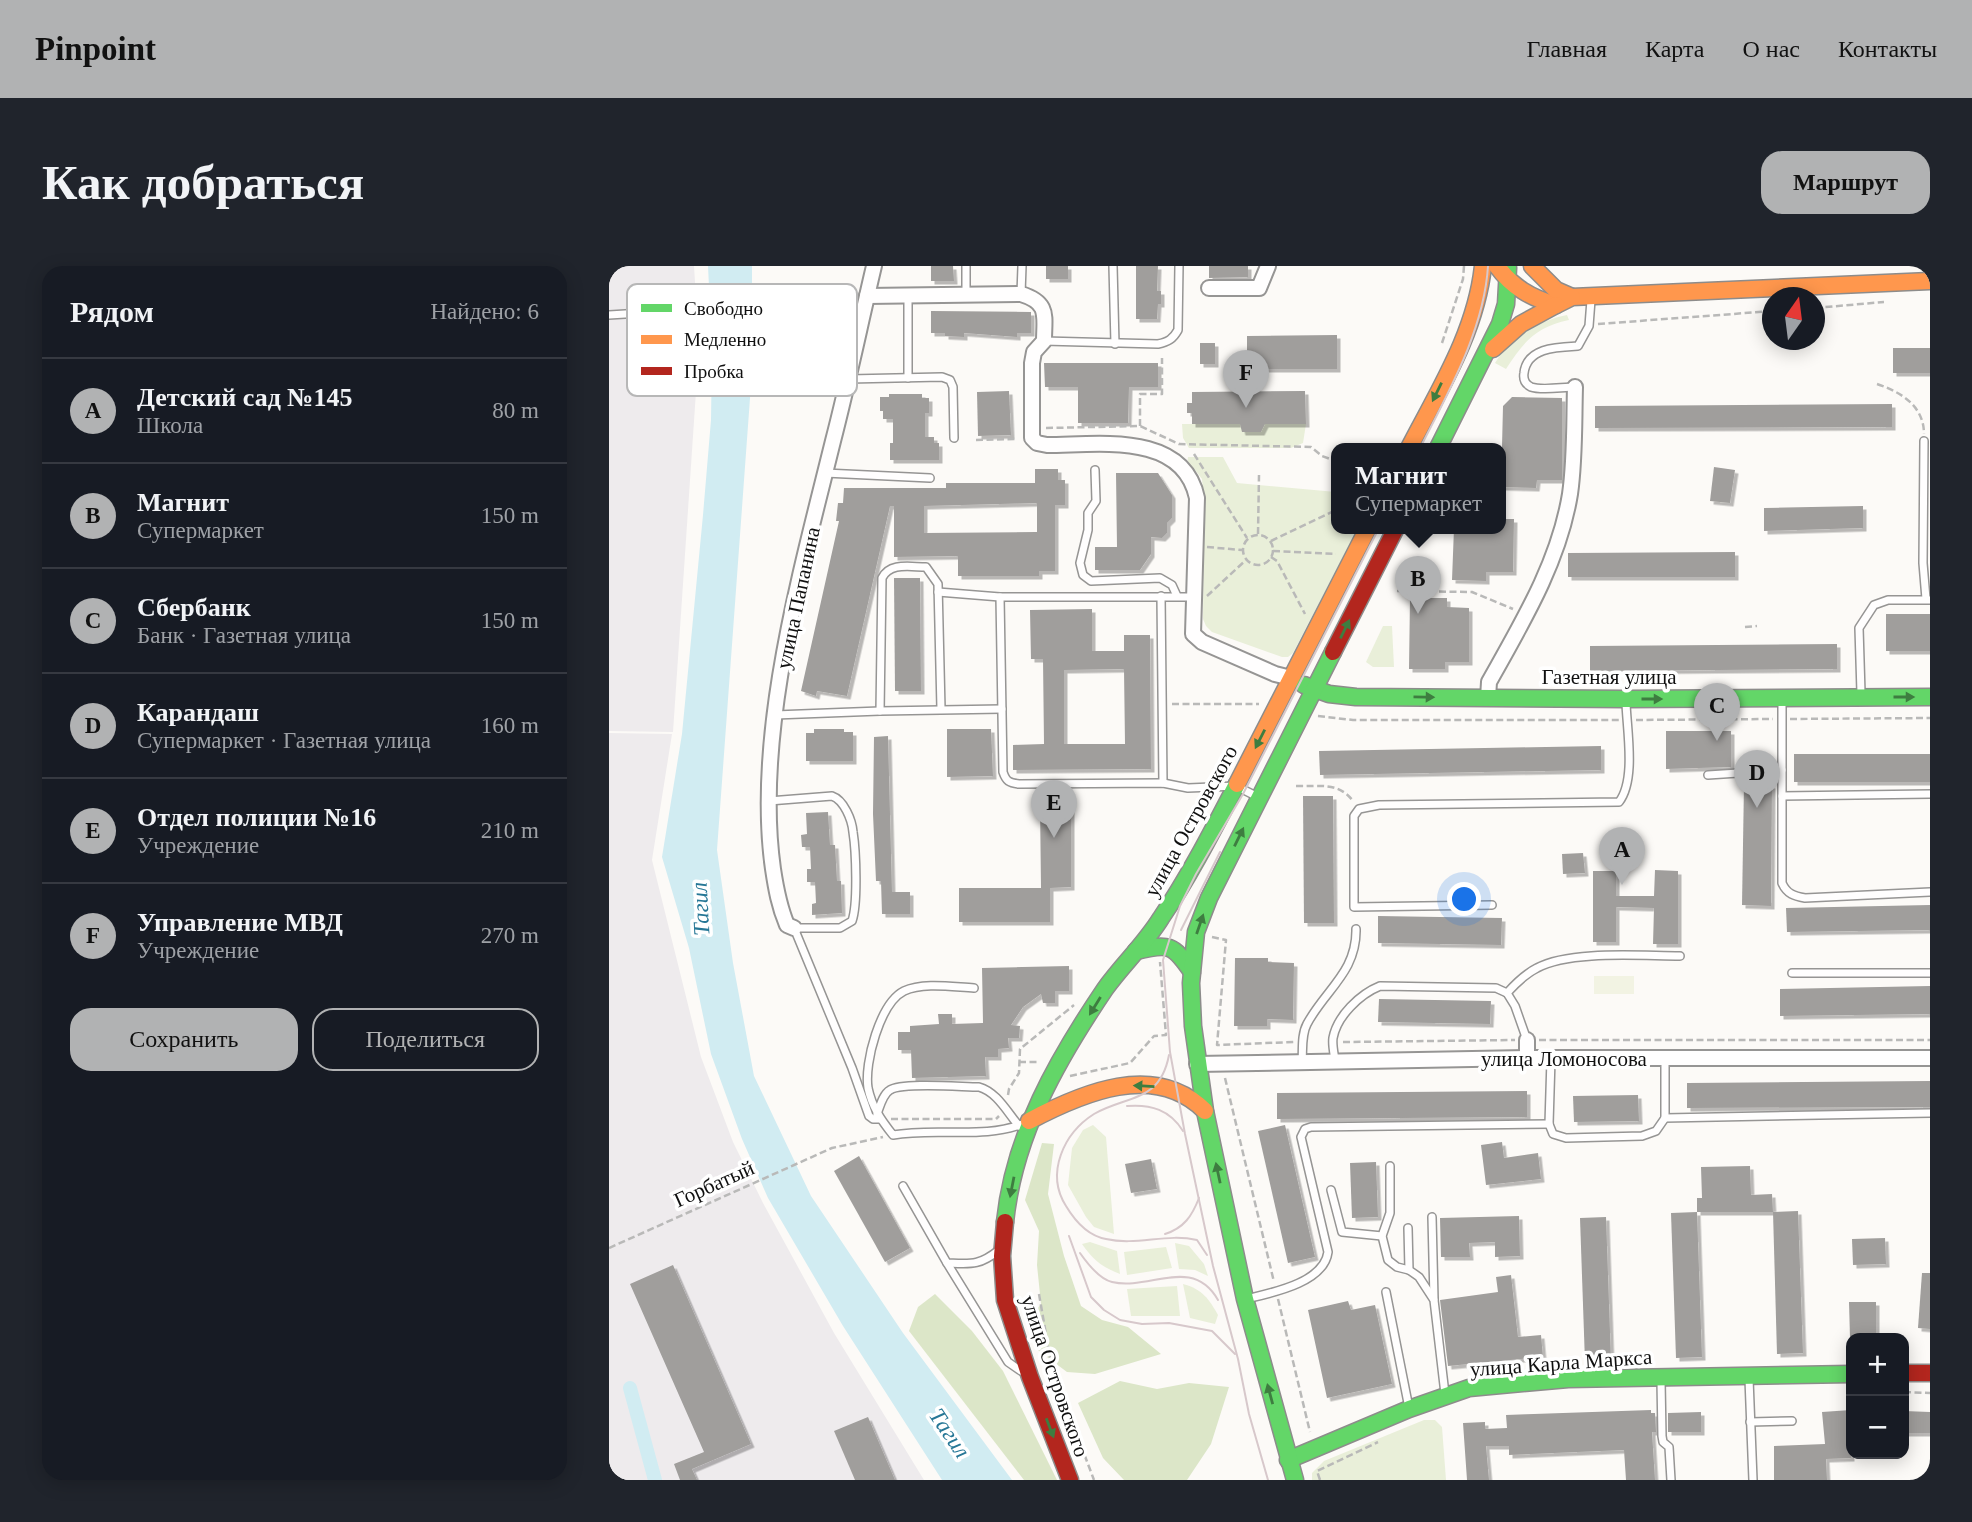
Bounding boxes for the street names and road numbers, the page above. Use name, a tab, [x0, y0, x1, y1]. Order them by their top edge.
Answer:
street label: улица Папанина	[771, 524, 825, 671]
street label: Газетная улица	[1541, 665, 1677, 689]
street label: улица Островского	[1139, 741, 1243, 901]
street label: улица Ломоносова	[1481, 1047, 1648, 1071]
street label: Горбатый	[670, 1156, 758, 1212]
street label: улица Островского	[1016, 1292, 1094, 1460]
street label: улица Карла Маркса	[1469, 1345, 1654, 1381]

